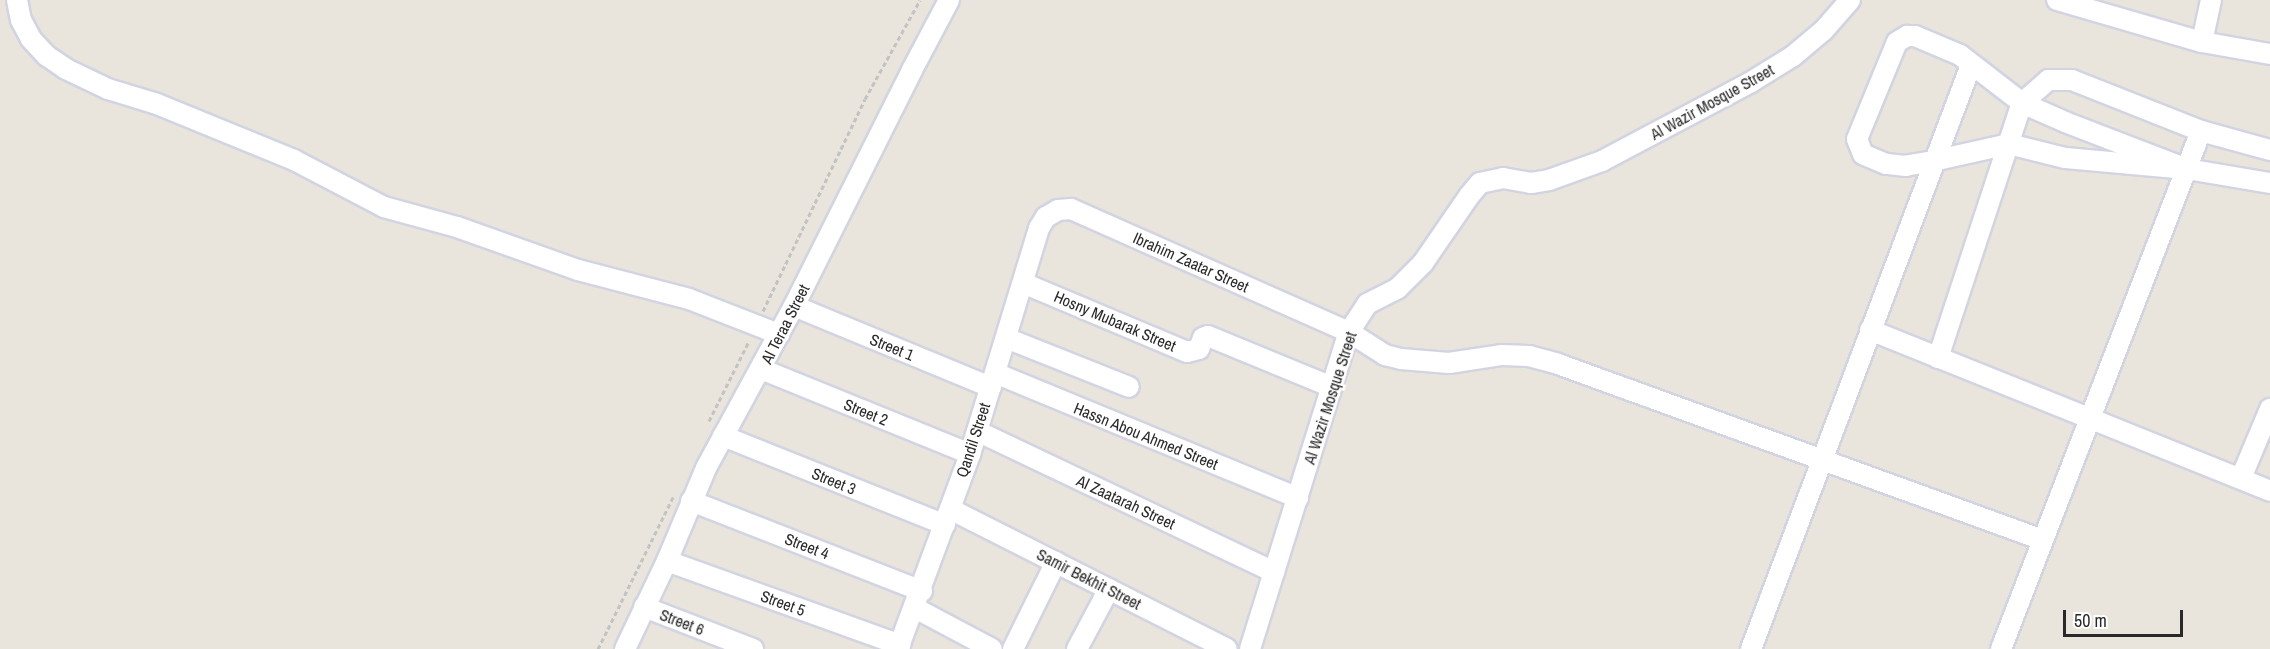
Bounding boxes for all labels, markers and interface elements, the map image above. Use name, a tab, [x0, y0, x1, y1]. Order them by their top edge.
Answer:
street label: Al Wazir Mosque Street	[1647, 60, 1777, 144]
street label: Ibrahim Zaatar Street	[1130, 228, 1252, 296]
street label: Al Teraa Street	[757, 281, 813, 367]
street label: Hosny Mubarak Street	[1051, 287, 1179, 355]
street label: Street 1	[867, 329, 917, 365]
street label: Al Wazir Mosque Street	[1300, 329, 1360, 467]
street label: Street 2	[841, 394, 891, 430]
street label: Hassn Abou Ahmed Street	[1070, 398, 1222, 474]
street label: Qandil Street	[952, 400, 994, 480]
street label: Street 3	[809, 463, 859, 499]
street label: Al Zaatarah Street	[1074, 471, 1178, 533]
street label: Street 4	[782, 529, 832, 563]
street label: Samir Bekhit Street	[1034, 544, 1144, 614]
street label: Street 5	[758, 586, 808, 620]
scale bar	[2066, 598, 2186, 636]
street label: Street 6	[657, 605, 707, 639]
text: 50 m	[2074, 608, 2107, 633]

